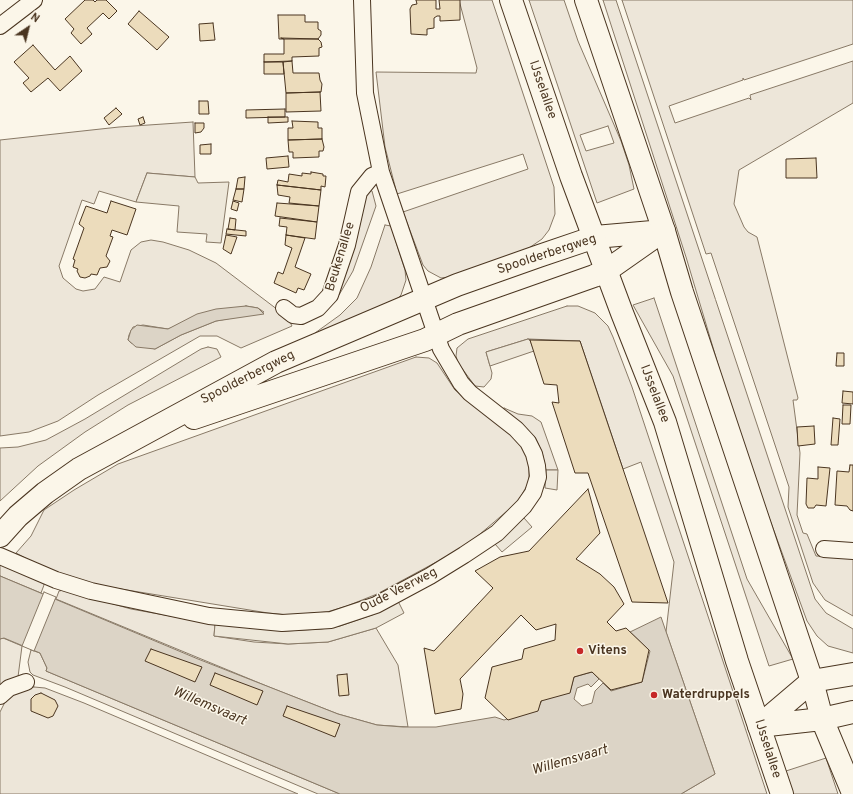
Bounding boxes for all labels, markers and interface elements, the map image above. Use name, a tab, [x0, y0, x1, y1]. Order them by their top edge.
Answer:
north arrow	[8, 8, 48, 48]
text: N	[28, 10, 42, 26]
street label: IJsselallee	[525, 59, 559, 121]
street label: Beukenallee	[323, 220, 359, 294]
street label: Spoolderbergweg	[495, 232, 599, 278]
street label: Spoolderbergweg	[198, 348, 298, 408]
street label: IJsselallee	[636, 363, 672, 425]
street label: Oude Veerweg	[358, 565, 440, 617]
place label: Vitens	[588, 643, 627, 659]
marker: Vitens	[575, 646, 585, 656]
water label: Willemsvaart	[170, 684, 248, 730]
place label: Waterdruppels	[662, 687, 750, 703]
marker: Waterdruppels	[649, 690, 659, 700]
street label: IJsselallee	[750, 718, 784, 780]
water label: Willemsvaart	[530, 742, 610, 780]

